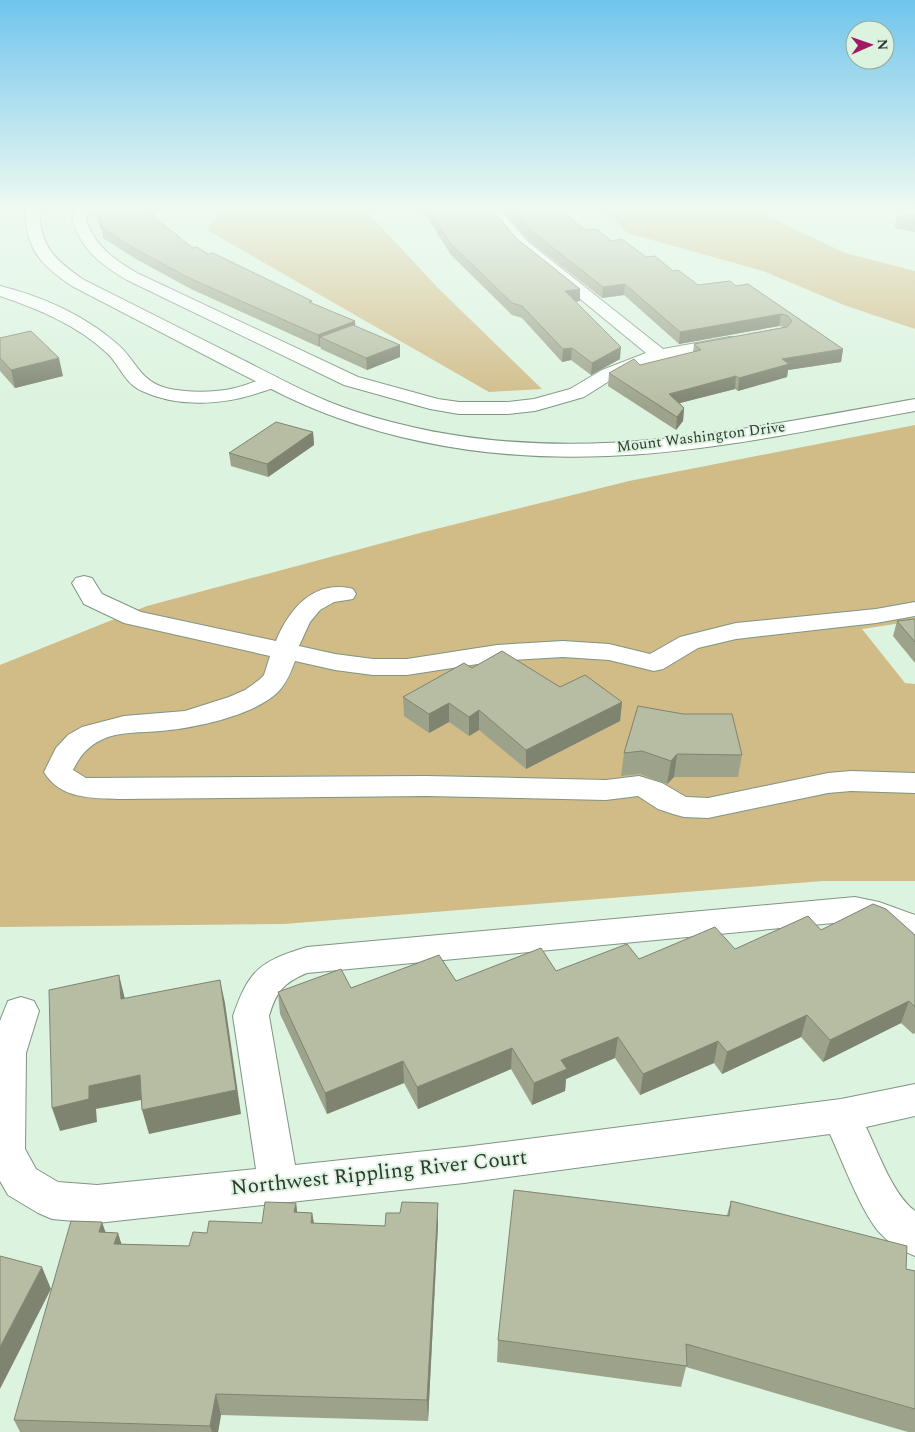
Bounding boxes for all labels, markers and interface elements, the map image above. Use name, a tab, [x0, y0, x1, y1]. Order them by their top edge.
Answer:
north arrow	[845, 20, 895, 70]
text: N	[872, 38, 893, 51]
street label: Mount Washington Drive	[615, 415, 787, 459]
street label: Northwest Rippling River Court	[229, 1142, 529, 1204]

